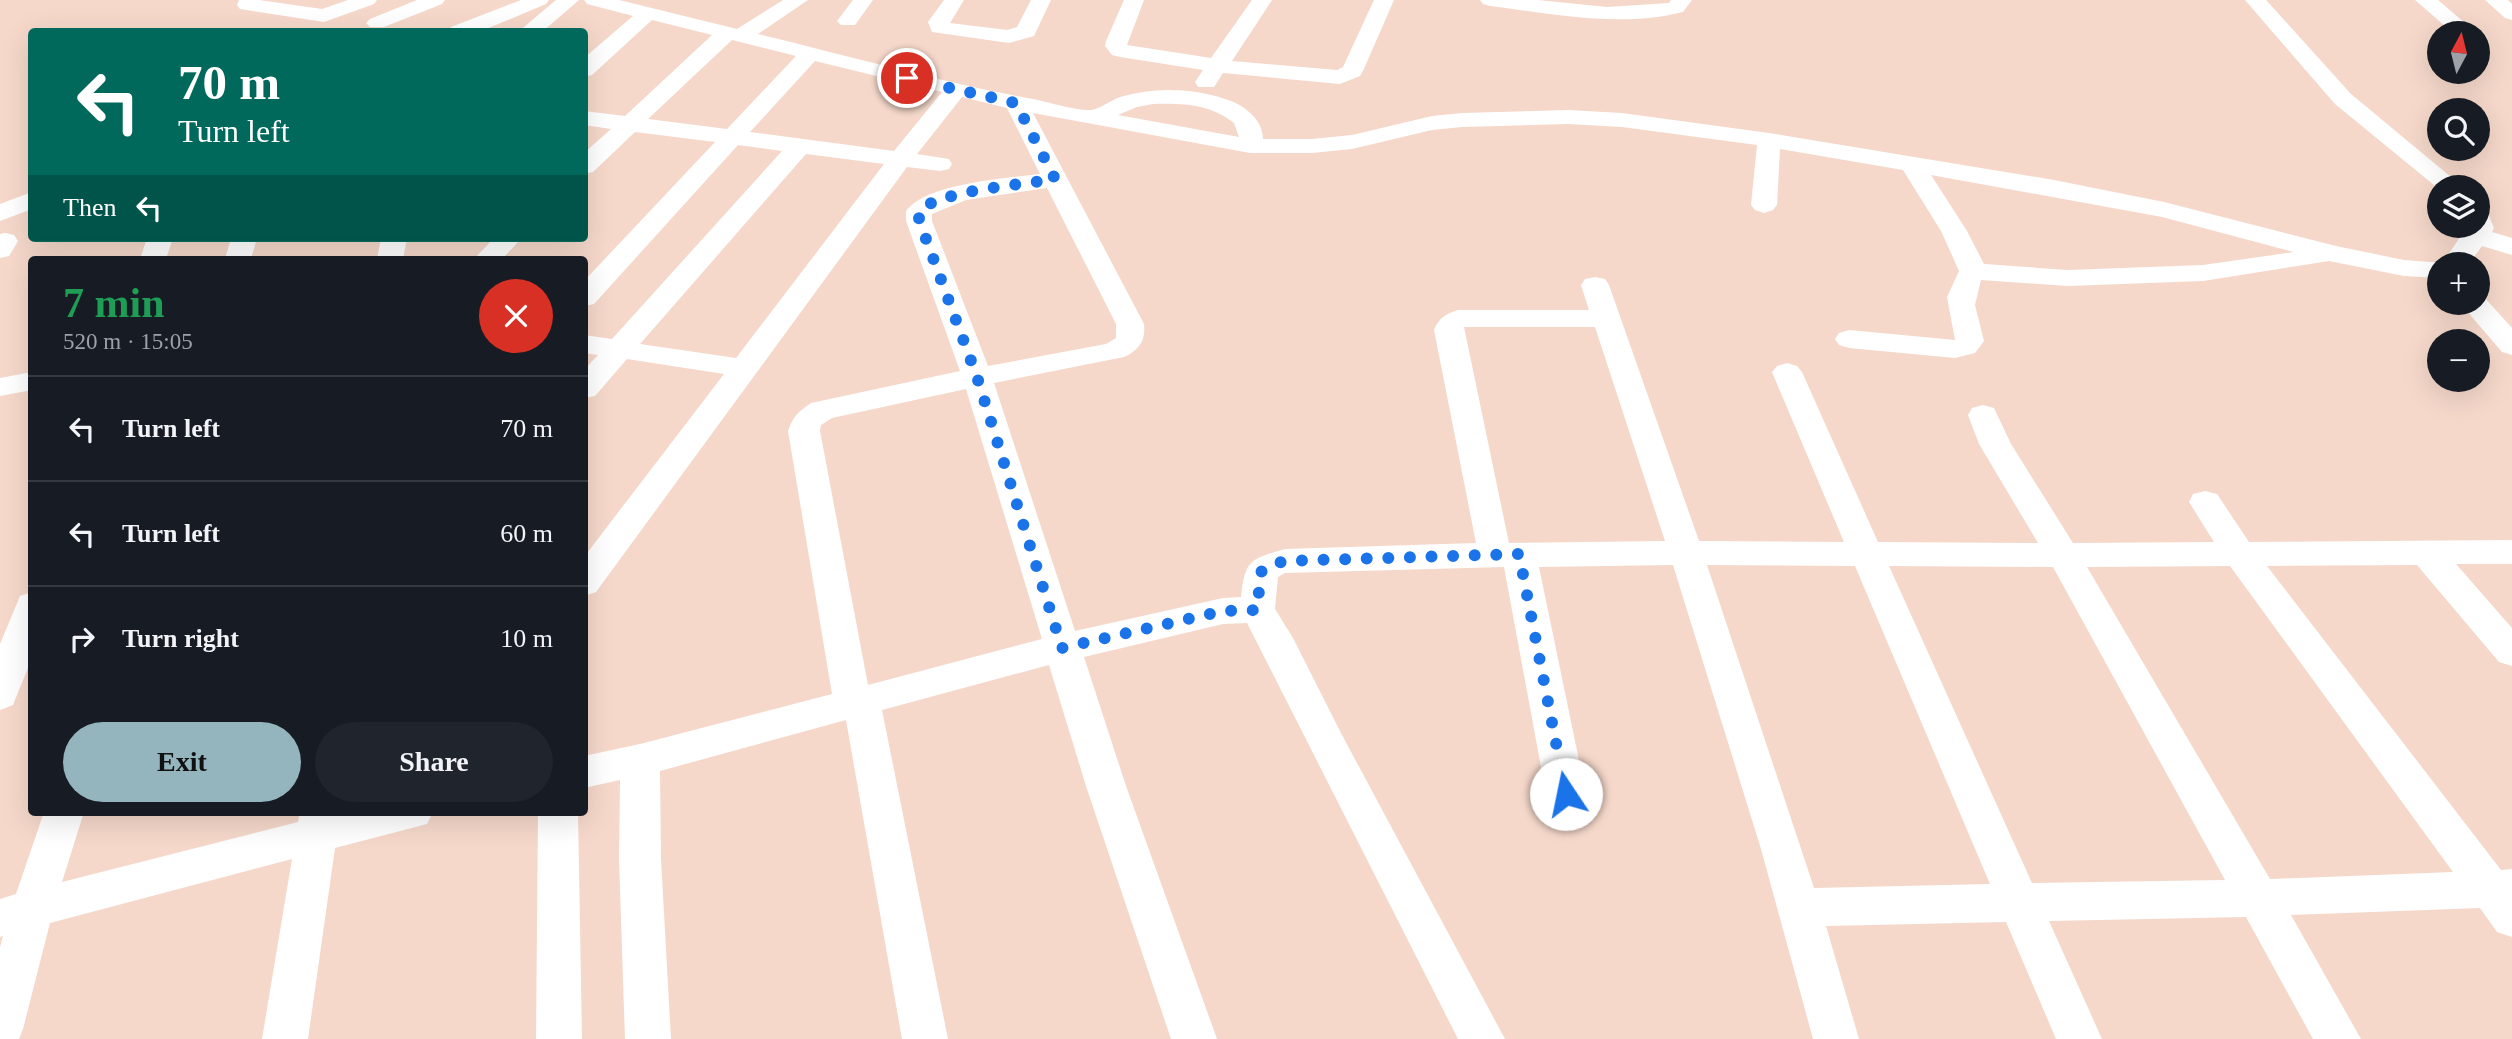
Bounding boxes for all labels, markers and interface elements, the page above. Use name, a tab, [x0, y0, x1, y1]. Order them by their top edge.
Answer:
north arrow	[2427, 21, 2490, 84]
map controls	[2427, 21, 2490, 392]
pin	[877, 48, 937, 108]
text: 70 m	[178, 55, 280, 110]
icon: left	[63, 56, 154, 147]
icon: arrive	[888, 59, 926, 97]
button: search	[2427, 98, 2490, 161]
text: Turn left	[178, 113, 290, 149]
button: layers	[2427, 175, 2490, 238]
icon: left	[130, 189, 168, 227]
text: Then	[63, 193, 116, 222]
button: +	[2427, 252, 2490, 315]
button: close	[479, 279, 553, 353]
text: 7 min	[63, 280, 165, 326]
text: 520 m · 15:05	[63, 329, 193, 354]
button: −	[2427, 329, 2490, 392]
icon: left	[63, 410, 101, 448]
text: Turn left	[122, 414, 220, 443]
text: 70 m	[500, 414, 553, 443]
icon: left	[63, 515, 101, 553]
text: Turn left	[122, 519, 220, 548]
text: 60 m	[500, 519, 553, 548]
icon: right	[63, 620, 101, 658]
text: Turn right	[122, 624, 239, 653]
text: 10 m	[500, 624, 553, 653]
button: Exit	[63, 722, 301, 802]
button: Share	[315, 722, 553, 802]
position arrow	[1529, 757, 1603, 831]

